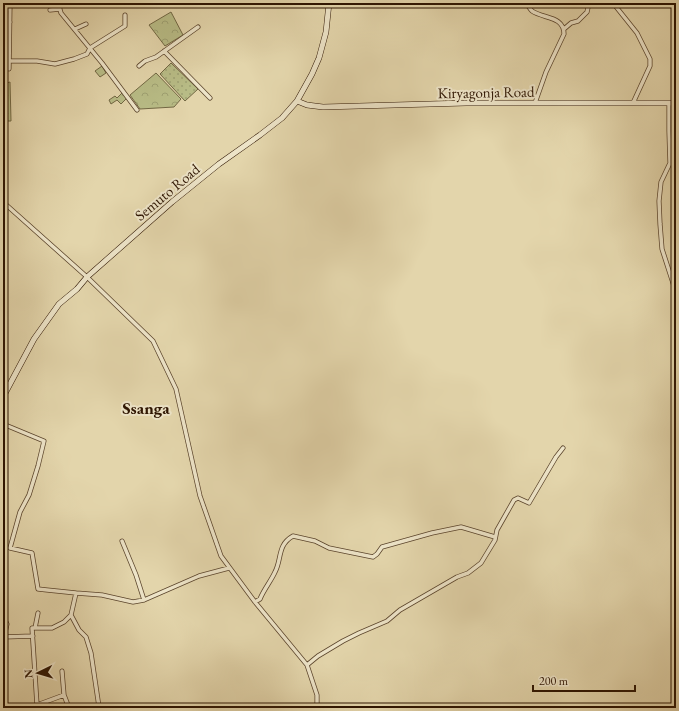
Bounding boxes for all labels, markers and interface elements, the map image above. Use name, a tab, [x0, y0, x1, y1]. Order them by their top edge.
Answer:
street label: Kiryagonja Road	[437, 82, 535, 102]
street label: Semuto Road	[131, 159, 204, 225]
district label: Ssanga	[122, 397, 170, 419]
north arrow	[18, 653, 58, 693]
scale bar	[533, 667, 635, 693]
text: N	[21, 669, 35, 679]
text: 200 m	[539, 673, 569, 689]

